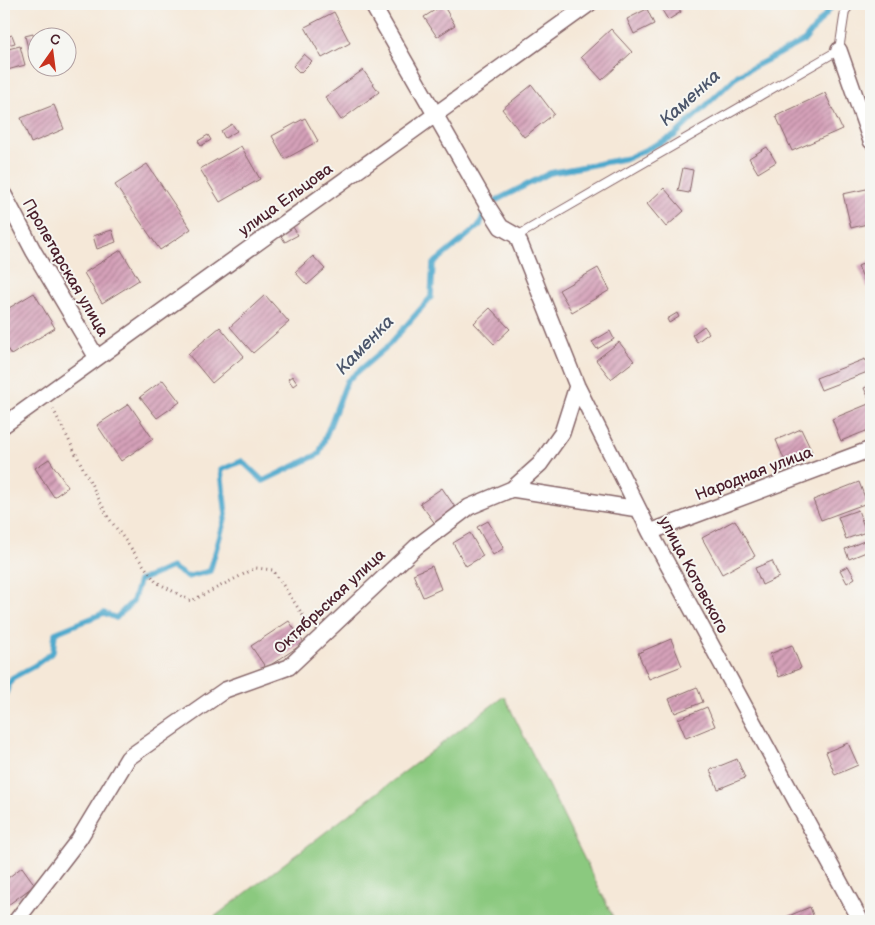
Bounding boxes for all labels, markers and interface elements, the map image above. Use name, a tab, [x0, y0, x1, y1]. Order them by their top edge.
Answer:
north arrow	[28, 28, 78, 78]
text: С	[48, 30, 62, 49]
water label: Каменка	[655, 65, 725, 131]
street label: улица Ельцова	[235, 159, 337, 240]
street label: Пролетарская улица	[18, 196, 112, 341]
water label: Каменка	[332, 311, 398, 379]
street label: Народная улица	[693, 443, 816, 505]
street label: улица Котовского	[654, 513, 732, 637]
street label: Октябрьская улица	[270, 545, 390, 658]

